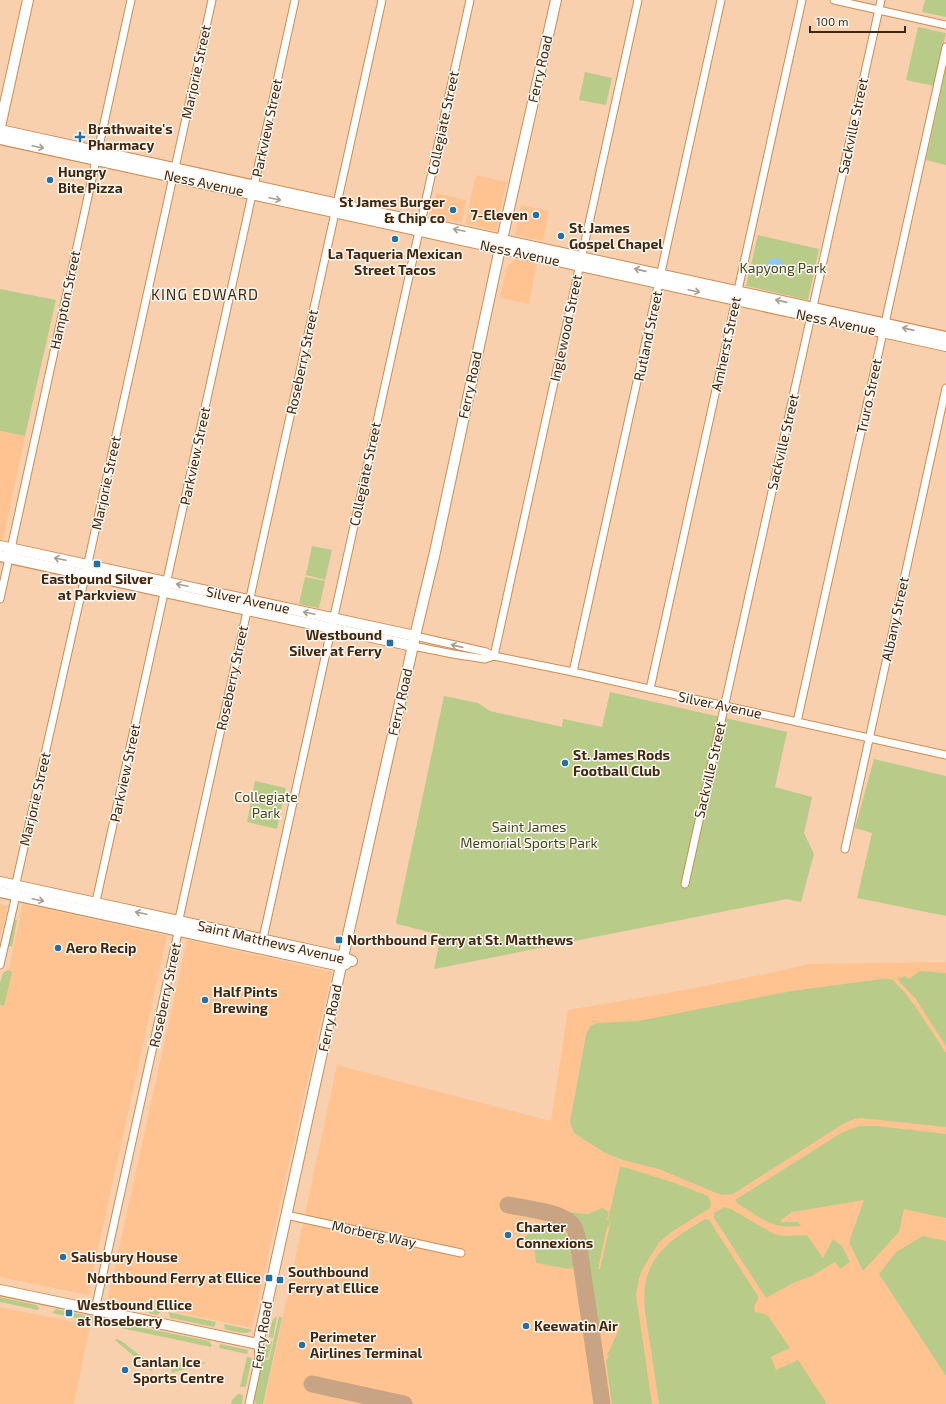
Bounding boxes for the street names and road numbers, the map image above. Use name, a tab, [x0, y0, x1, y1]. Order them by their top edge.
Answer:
street label: Marjorie Street	[177, 23, 214, 120]
street label: Ferry Road	[524, 34, 556, 104]
street label: Collegiate Street	[423, 69, 462, 176]
street label: Sackville Street	[834, 76, 871, 176]
street label: Parkview Street	[248, 77, 285, 179]
street label: Ness Avenue	[163, 166, 246, 199]
street label: Ness Avenue	[479, 236, 562, 269]
street label: Hampton Street	[46, 249, 83, 351]
street label: Inglewood Street	[546, 273, 585, 383]
street label: Rutland Street	[630, 289, 665, 383]
street label: Amherst Street	[707, 295, 744, 393]
street label: Ness Avenue	[795, 305, 878, 338]
street label: Roseberry Street	[282, 308, 321, 416]
street label: Ferry Road	[454, 350, 485, 420]
street label: Truro Street	[852, 357, 885, 435]
street label: Sackville Street	[763, 392, 802, 492]
street label: Parkview Street	[176, 405, 213, 507]
street label: Collegiate Street	[345, 420, 384, 527]
street label: Marjorie Street	[87, 434, 124, 531]
street label: Albany Street	[877, 575, 912, 663]
street label: Silver Avenue	[205, 582, 291, 617]
street label: Roseberry Street	[212, 624, 251, 732]
street label: Ferry Road	[384, 667, 416, 737]
street label: Silver Avenue	[677, 687, 763, 722]
street label: Sackville Street	[690, 720, 729, 820]
street label: Parkview Street	[106, 722, 143, 824]
street label: Marjorie Street	[15, 750, 54, 847]
street label: Saint Matthews Avenue	[196, 916, 346, 967]
street label: Roseberry Street	[145, 941, 184, 1049]
street label: Ferry Road	[314, 983, 345, 1053]
street label: Morberg Way	[330, 1216, 418, 1251]
street label: Ferry Road	[248, 1300, 275, 1370]

